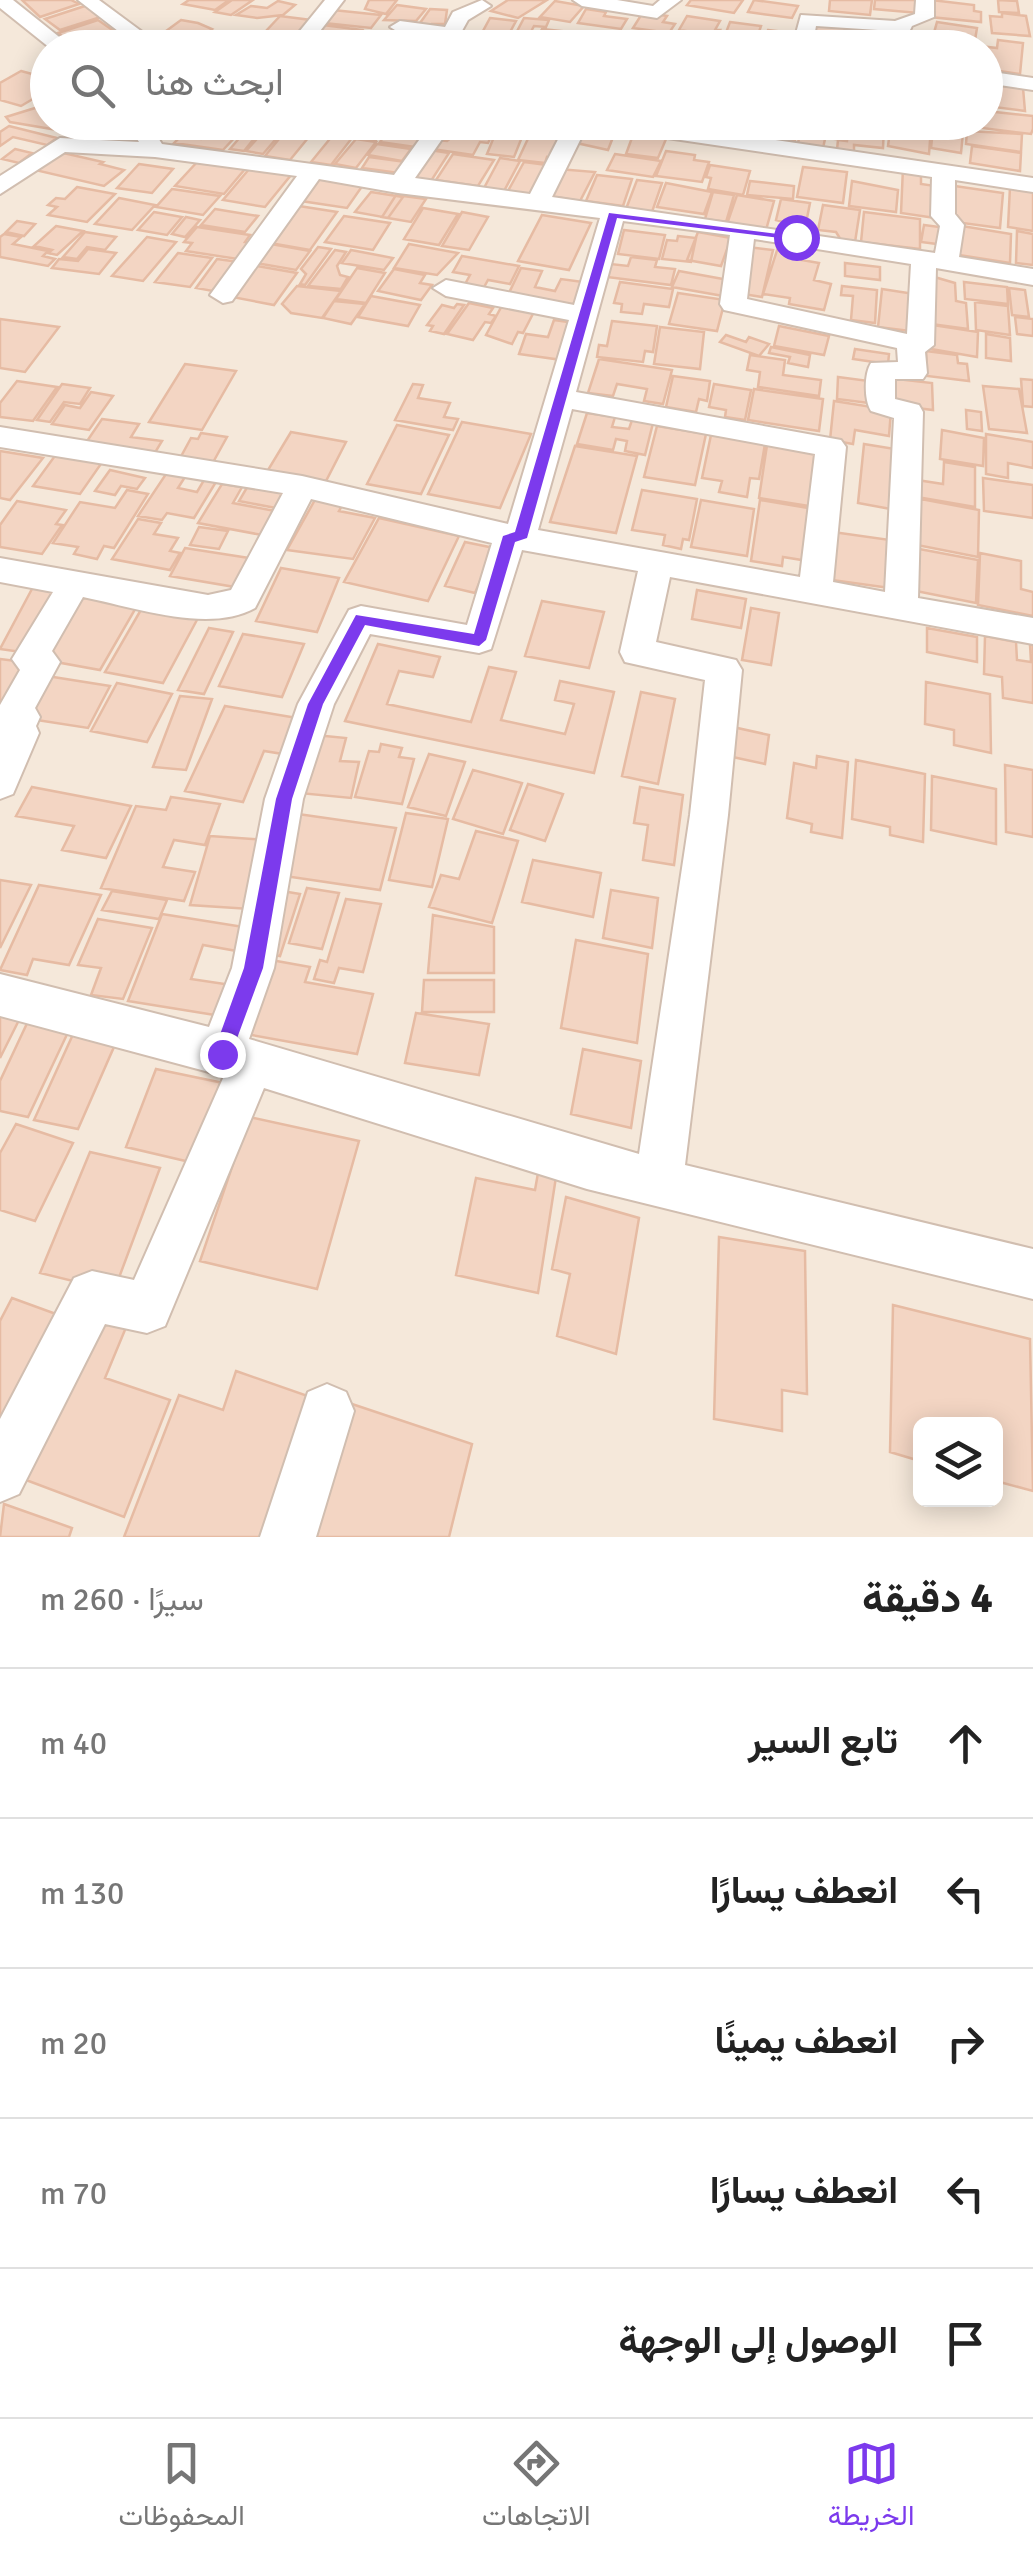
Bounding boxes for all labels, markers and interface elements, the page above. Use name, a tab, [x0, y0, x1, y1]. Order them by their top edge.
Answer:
search box	[30, 30, 1003, 140]
icon: search	[65, 58, 120, 113]
text: ابحث هنا	[145, 59, 284, 106]
route start	[774, 215, 820, 261]
route end	[200, 1032, 246, 1078]
map controls	[913, 1417, 1003, 1507]
button: layers	[913, 1417, 1003, 1507]
text: 4 دقيقة	[862, 1573, 993, 1624]
text: سيرًا · 260 m	[40, 1580, 204, 1619]
icon: ahead	[938, 1716, 993, 1771]
text: تابع السير	[748, 1717, 898, 1764]
text: 40 m	[40, 1724, 107, 1763]
icon: left	[938, 1866, 993, 1921]
text: انعطف يسارًا	[710, 1867, 898, 1914]
text: 130 m	[40, 1874, 124, 1913]
icon: right	[938, 2016, 993, 2071]
text: انعطف يمينًا	[715, 2017, 898, 2064]
text: 20 m	[40, 2024, 107, 2063]
icon: left	[938, 2166, 993, 2221]
text: انعطف يسارًا	[710, 2167, 898, 2214]
text: 70 m	[40, 2174, 107, 2213]
icon: arrive	[938, 2316, 993, 2371]
text: الوصول إلى الوجهة	[619, 2317, 898, 2364]
tab: المحفوظات	[119, 2436, 245, 2540]
tab: الاتجاهات	[482, 2436, 591, 2540]
tab: الخريطة	[828, 2436, 914, 2540]

